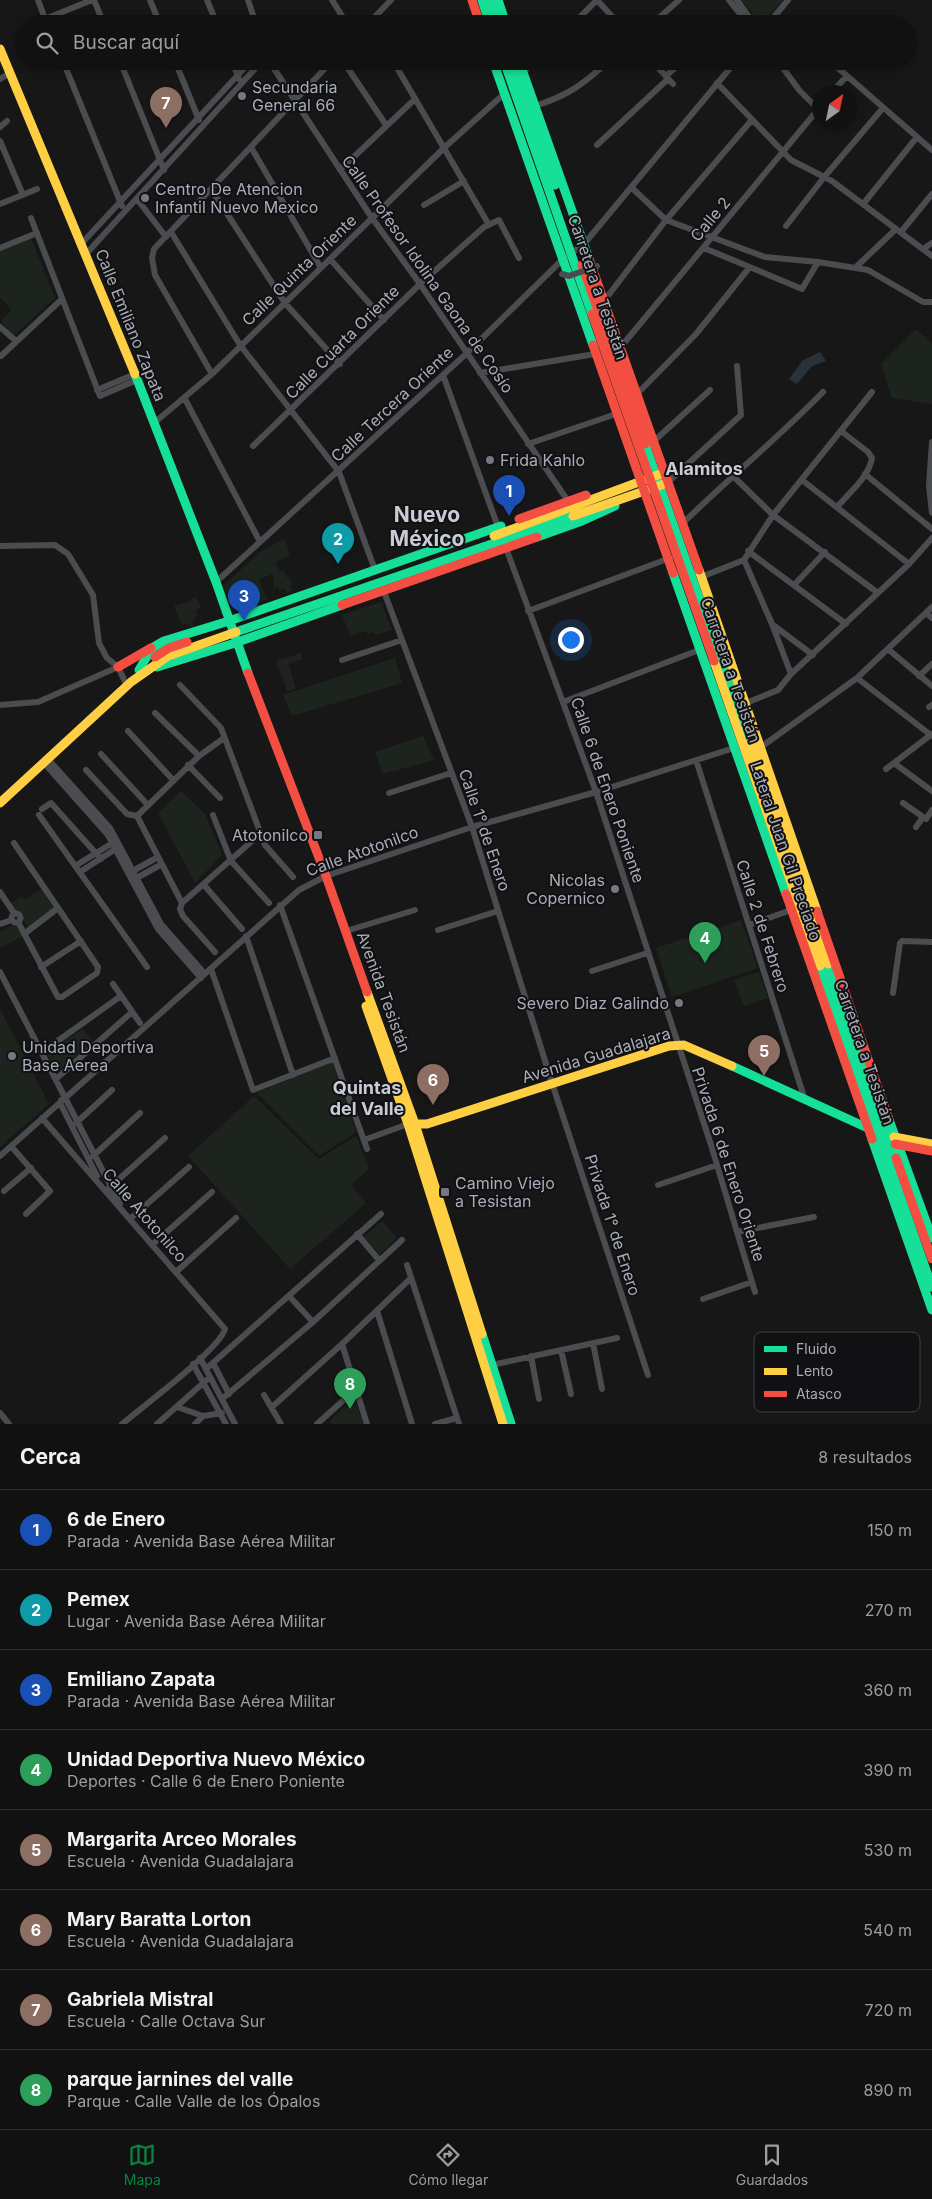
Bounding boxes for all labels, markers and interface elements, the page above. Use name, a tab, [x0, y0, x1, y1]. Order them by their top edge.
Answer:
search box	[15, 15, 917, 70]
icon: search	[33, 29, 61, 57]
text: Buscar aquí	[73, 31, 179, 54]
place label: Secundaria General 66	[252, 77, 338, 115]
north arrow	[812, 85, 857, 130]
pin: 7	[150, 87, 182, 128]
marker: Secundaria General 66	[236, 90, 248, 102]
street label: Calle Profesor Idolina Gaona de Cosío	[338, 151, 518, 397]
place label: Centro De Atencion Infantil Nuevo Mexico	[155, 179, 318, 217]
marker: Centro De Atencion Infantil Nuevo Mexico	[139, 192, 151, 204]
street label: Calle 2	[686, 193, 734, 245]
street label: Calle Quinta Oriente	[238, 210, 360, 330]
street label: Carretera a Tesistán	[564, 212, 632, 362]
street label: Calle Emiliano Zapata	[91, 246, 171, 404]
street label: Calle Cuarta Oriente	[281, 281, 403, 403]
street label: Calle Tercera Oriente	[327, 342, 457, 466]
place label: Frida Kahlo	[500, 450, 585, 470]
marker: Frida Kahlo	[484, 454, 496, 466]
district label: Alamitos	[665, 458, 743, 479]
pin: 1	[493, 475, 525, 516]
district label: Nuevo México	[390, 502, 464, 551]
pin: 2	[322, 523, 354, 564]
pin: 3	[228, 580, 260, 621]
street label: Carretera a Tesistán	[697, 595, 765, 745]
your location	[558, 627, 584, 653]
street label: Calle 6 de Enero Poniente	[567, 695, 649, 885]
street label: Lateral Juan Gil Preciado	[746, 759, 826, 943]
street label: Calle 1° de Enero	[455, 766, 515, 894]
street label: Calle Atotonilco	[303, 821, 421, 881]
place label: Atotonilco	[232, 825, 308, 845]
marker: Atotonilco	[312, 829, 324, 841]
street label: Calle 2 de Febrero	[732, 857, 794, 995]
place label: Nicolas Copernico	[526, 870, 605, 908]
marker: Nicolas Copernico	[609, 883, 621, 895]
pin: 4	[689, 922, 721, 963]
street label: Avenida Tesistán	[353, 929, 415, 1055]
street label: Carretera a Tesistán	[831, 977, 899, 1127]
place label: Severo Diaz Galindo	[517, 993, 669, 1013]
marker: Severo Diaz Galindo	[673, 997, 685, 1009]
street label: Avenida Guadalajara	[519, 1023, 673, 1087]
pin: 5	[748, 1035, 780, 1076]
place label: Unidad Deportiva Base Aerea	[22, 1037, 154, 1075]
marker: Unidad Deportiva Base Aerea	[6, 1050, 18, 1062]
pin: 6	[417, 1064, 449, 1105]
street label: Privada 6 de Enero Oriente	[688, 1064, 770, 1264]
district label: Quintas del Valle	[330, 1077, 405, 1119]
street label: Privada 1° de Enero	[581, 1152, 645, 1298]
street label: Calle Atotonilco	[99, 1164, 191, 1266]
place label: Camino Viejo a Tesistan	[455, 1173, 555, 1211]
marker: Camino Viejo a Tesistan	[439, 1186, 451, 1198]
legend	[754, 1332, 920, 1412]
text: Fluido	[796, 1340, 836, 1357]
text: Lento	[796, 1362, 833, 1379]
pin: 8	[334, 1368, 366, 1409]
text: Atasco	[796, 1385, 842, 1402]
text: Cerca	[20, 1444, 81, 1469]
text: 8 resultados	[818, 1447, 912, 1467]
text: 6 de Enero	[67, 1508, 165, 1531]
text: 1	[33, 1520, 39, 1540]
text: 150 m	[867, 1520, 912, 1540]
text: Parada · Avenida Base Aérea Militar	[67, 1531, 335, 1551]
text: Pemex	[67, 1588, 130, 1611]
text: 2	[31, 1600, 41, 1620]
text: 270 m	[865, 1600, 912, 1620]
text: Lugar · Avenida Base Aérea Militar	[67, 1611, 326, 1631]
text: Emiliano Zapata	[67, 1668, 215, 1691]
text: 3	[31, 1680, 41, 1700]
text: 360 m	[864, 1680, 912, 1700]
text: Parada · Avenida Base Aérea Militar	[67, 1691, 335, 1711]
text: Unidad Deportiva Nuevo México	[67, 1748, 365, 1771]
text: 4	[31, 1760, 41, 1780]
text: 390 m	[864, 1760, 912, 1780]
text: Deportes · Calle 6 de Enero Poniente	[67, 1771, 345, 1791]
text: Margarita Arceo Morales	[67, 1828, 297, 1851]
text: 5	[31, 1840, 41, 1860]
text: 530 m	[864, 1840, 912, 1860]
text: Escuela · Avenida Guadalajara	[67, 1851, 294, 1871]
text: Mary Baratta Lorton	[67, 1908, 251, 1931]
text: 6	[31, 1920, 41, 1940]
text: 540 m	[863, 1920, 912, 1940]
text: Escuela · Avenida Guadalajara	[67, 1931, 294, 1951]
text: Gabriela Mistral	[67, 1988, 213, 2011]
text: 7	[31, 2000, 41, 2020]
text: 720 m	[865, 2000, 912, 2020]
text: Escuela · Calle Octava Sur	[67, 2011, 265, 2031]
text: parque jarnines del valle	[67, 2068, 293, 2091]
text: 8	[31, 2080, 41, 2100]
text: 890 m	[864, 2080, 912, 2100]
text: Parque · Calle Valle de los Ópalos	[67, 2091, 320, 2111]
tab: Mapa	[124, 2141, 161, 2188]
tab: Cómo llegar	[408, 2141, 488, 2188]
tab: Guardados	[736, 2141, 808, 2188]

